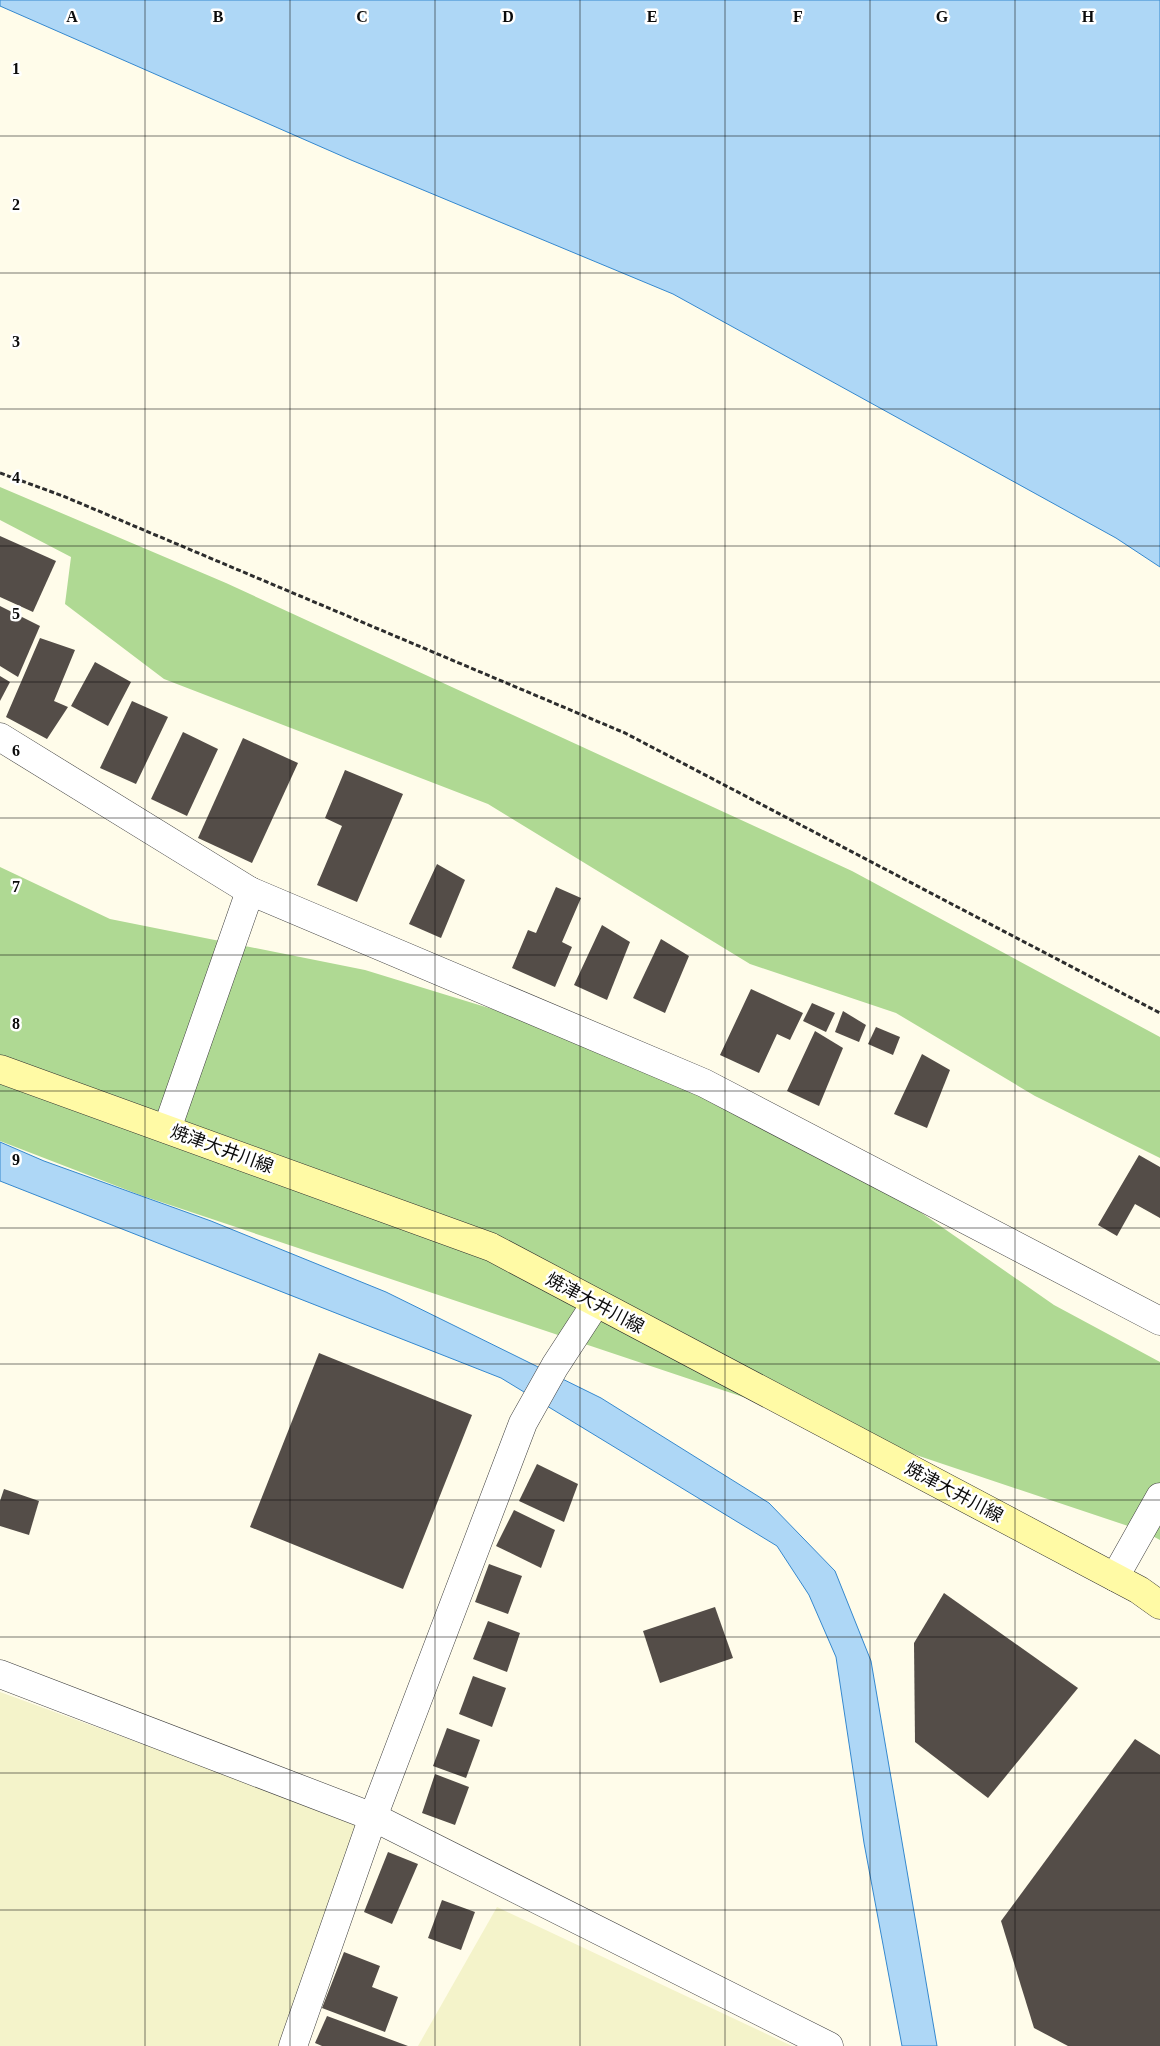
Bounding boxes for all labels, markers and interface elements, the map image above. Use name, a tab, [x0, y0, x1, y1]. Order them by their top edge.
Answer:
text: A	[66, 8, 78, 25]
text: B	[213, 8, 224, 25]
text: C	[356, 8, 368, 25]
text: D	[502, 8, 514, 25]
text: E	[647, 8, 657, 25]
text: F	[793, 8, 803, 25]
text: G	[936, 8, 949, 25]
text: H	[1082, 8, 1095, 25]
text: 1	[12, 60, 20, 77]
text: 2	[12, 196, 20, 213]
text: 3	[12, 333, 20, 350]
text: 4	[12, 469, 20, 486]
text: 5	[12, 605, 20, 622]
text: 6	[12, 742, 20, 759]
text: 7	[12, 878, 20, 895]
text: 8	[12, 1015, 20, 1032]
street label: 焼津大井川線	[168, 1121, 276, 1177]
text: 9	[12, 1151, 20, 1168]
street label: 焼津大井川線	[543, 1269, 647, 1337]
street label: 焼津大井川線	[902, 1458, 1006, 1526]

